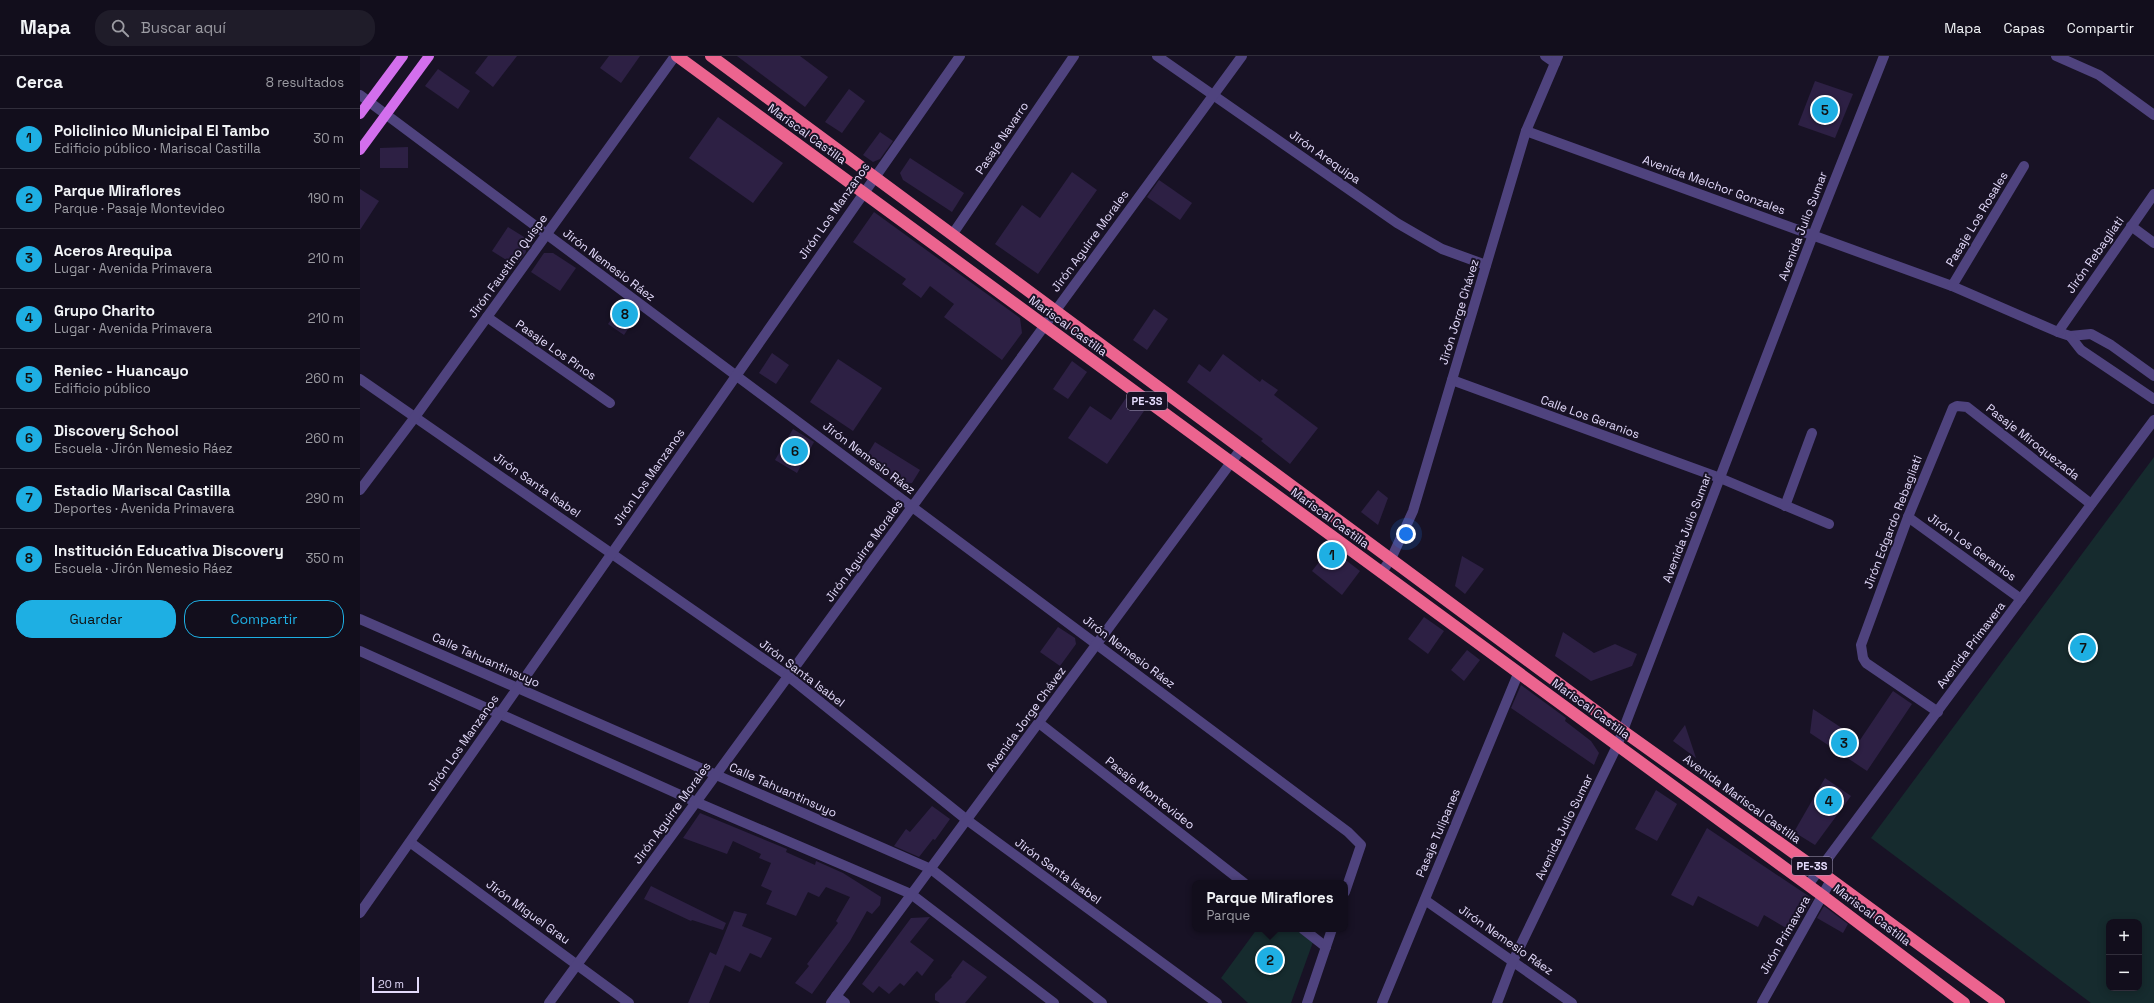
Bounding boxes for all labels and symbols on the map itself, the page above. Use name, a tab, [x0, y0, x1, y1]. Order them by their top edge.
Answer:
pin: 5	[1812, 95, 1838, 125]
street label: Pasaje Navarro	[972, 99, 1032, 177]
street label: Mariscal Castilla	[765, 100, 849, 168]
street label: Jirón Arequipa	[1286, 126, 1364, 188]
street label: Avenida Melchor Gonzales	[1640, 152, 1788, 218]
street label: Jirón Los Manzanos	[795, 160, 873, 262]
street label: Avenida Julio Sumar	[1775, 169, 1831, 283]
street label: Pasaje Los Rosales	[1942, 169, 2012, 269]
street label: Jirón Aguirre Morales	[1048, 187, 1132, 295]
street label: Jirón Faustino Quispe	[465, 211, 551, 321]
street label: Jirón Rebagliati	[2063, 214, 2127, 296]
street label: Jirón Nemesio Ráez	[559, 225, 659, 305]
street label: Jirón Jorge Chávez	[1435, 257, 1483, 367]
street label: Mariscal Castilla	[1026, 292, 1110, 360]
pin: 8	[612, 299, 638, 329]
street label: Pasaje Los Pinos	[513, 316, 599, 384]
road number: PE-3S	[1127, 392, 1167, 410]
street label: Calle Los Geranios	[1538, 392, 1642, 442]
street label: Pasaje Miroquezada	[1983, 400, 2083, 484]
street label: Jirón Nemesio Ráez	[819, 418, 919, 498]
street label: Jirón Los Manzanos	[610, 426, 688, 528]
pin: 6	[782, 436, 808, 466]
street label: Jirón Santa Isabel	[490, 449, 584, 521]
street label: Jirón Edgardo Rebagliati	[1860, 453, 1926, 591]
street label: Avenida Julio Sumar	[1659, 471, 1715, 585]
street label: Mariscal Castilla	[1288, 484, 1372, 552]
street label: Jirón Aguirre Morales	[822, 497, 906, 605]
street label: Jirón Los Geranios	[1924, 509, 2020, 585]
your location	[1396, 524, 1416, 544]
pin: 1	[1319, 540, 1345, 570]
street label: Avenida Primavera	[1933, 598, 2009, 692]
street label: Jirón Nemesio Ráez	[1079, 612, 1179, 692]
street label: Calle Tahuantinsuyo	[430, 629, 542, 691]
pin: 7	[2070, 633, 2096, 663]
street label: Jirón Santa Isabel	[756, 636, 848, 710]
street label: Avenida Jorge Chávez	[982, 663, 1070, 775]
street label: Mariscal Castilla	[1549, 675, 1633, 743]
street label: Jirón Los Manzanos	[424, 692, 502, 794]
pin: 3	[1831, 728, 1857, 758]
street label: Avenida Mariscal Castilla	[1680, 751, 1804, 847]
street label: Pasaje Montevideo	[1102, 753, 1198, 833]
street label: Jirón Aguirre Morales	[630, 759, 714, 867]
street label: Calle Tahuantinsuyo	[727, 759, 839, 821]
street label: Avenida Julio Sumar	[1531, 771, 1597, 882]
street label: Pasaje Tulipanes	[1412, 786, 1464, 880]
pin: 4	[1816, 786, 1842, 816]
street label: Jirón Santa Isabel	[1012, 834, 1104, 908]
road number: PE-3S	[1792, 857, 1832, 875]
street label: Jirón Miguel Grau	[483, 876, 573, 948]
street label: Mariscal Castilla	[1830, 881, 1914, 949]
street label: Jirón Primavera	[1756, 893, 1814, 977]
street label: Jirón Nemesio Ráez	[1456, 901, 1556, 979]
pin: 2	[1257, 945, 1283, 975]
scale bar	[372, 975, 419, 994]

